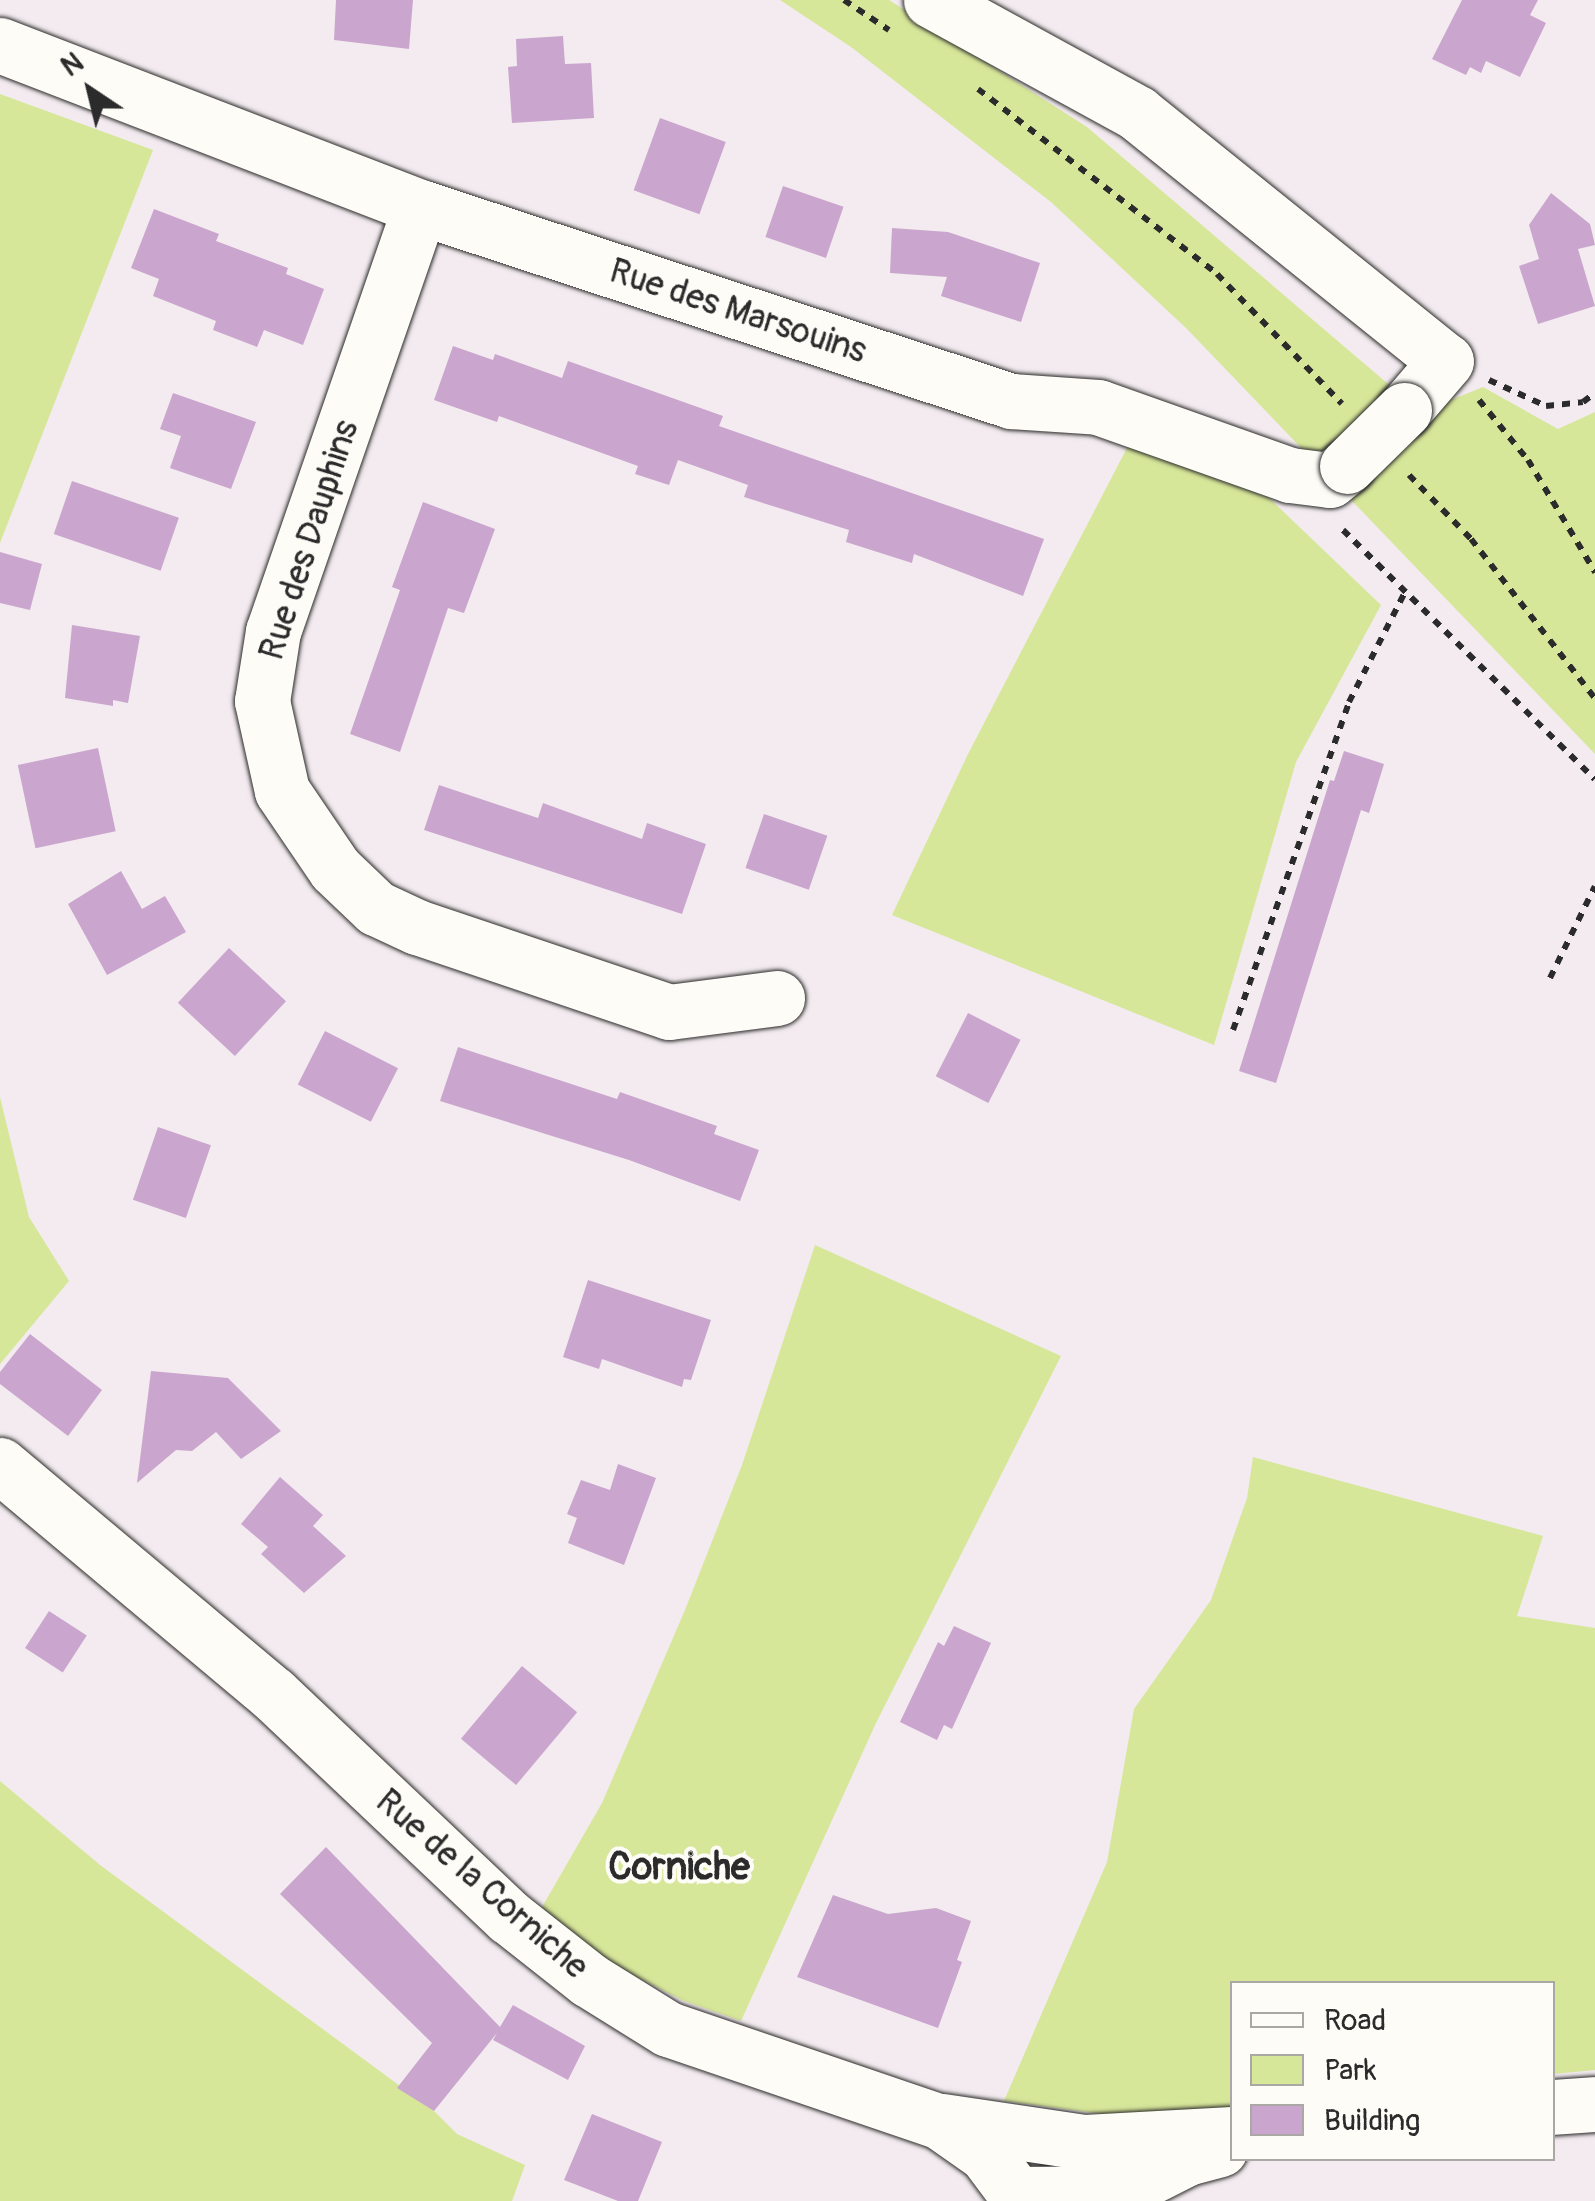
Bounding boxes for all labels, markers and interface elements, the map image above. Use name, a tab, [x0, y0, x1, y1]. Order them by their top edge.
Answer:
north arrow	[40, 40, 140, 140]
text: N	[55, 45, 90, 85]
street label: Rue des Marsouins	[604, 250, 872, 372]
street label: Rue des Dauphins	[250, 415, 368, 665]
street label: Rue de la Corniche	[367, 1780, 597, 1988]
district label: Corniche	[608, 1845, 750, 1891]
legend	[1230, 1981, 1555, 2161]
text: Road	[1324, 2002, 1386, 2039]
text: Park	[1324, 2052, 1377, 2089]
text: Building	[1324, 2102, 1420, 2139]

